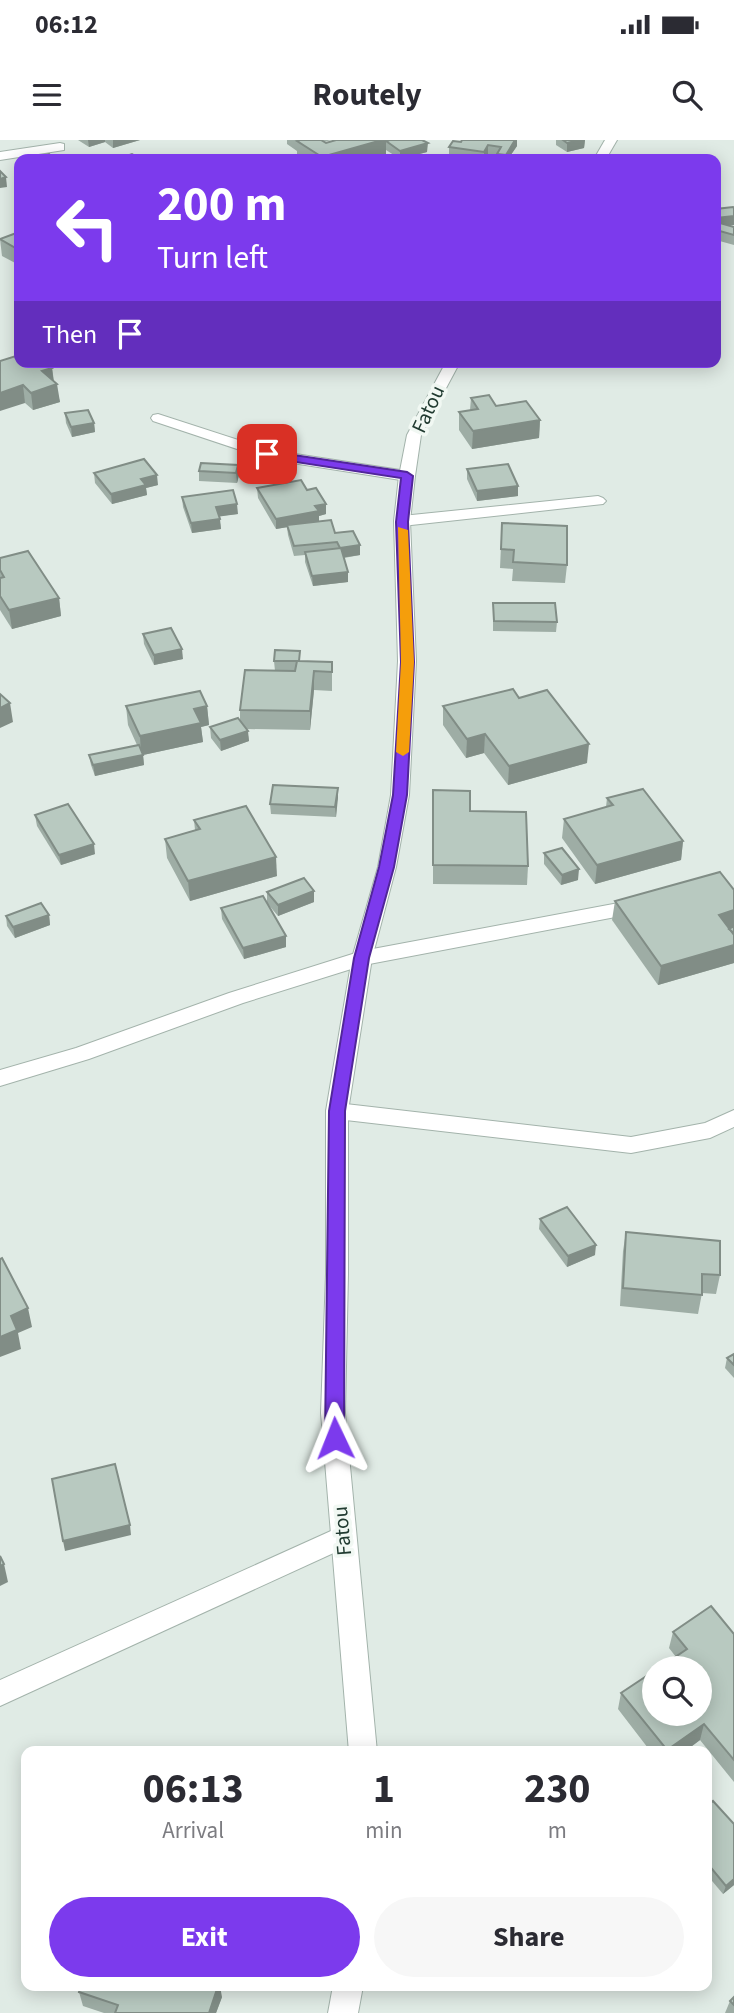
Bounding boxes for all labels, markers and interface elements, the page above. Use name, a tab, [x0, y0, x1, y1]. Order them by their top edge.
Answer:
text: 06:12	[35, 6, 98, 43]
text: Routely	[312, 72, 422, 118]
icon: menu	[28, 76, 66, 114]
icon: search	[668, 76, 706, 114]
text: 200 m	[157, 170, 286, 240]
icon: left	[42, 182, 133, 273]
text: Turn left	[157, 235, 268, 281]
icon: arrive	[111, 315, 149, 353]
text: Then	[42, 316, 97, 353]
street label: Fatou	[404, 380, 452, 438]
pin	[237, 424, 297, 484]
icon: arrive	[248, 435, 286, 473]
position arrow	[298, 1401, 372, 1475]
street label: Fatou	[325, 1505, 359, 1557]
map controls	[642, 1656, 712, 1726]
button: search	[642, 1656, 712, 1726]
text: 06:13	[142, 1759, 244, 1819]
text: 1	[373, 1759, 395, 1819]
text: 230	[524, 1759, 591, 1819]
text: Arrival	[162, 1814, 224, 1847]
text: min	[365, 1814, 403, 1847]
text: m	[548, 1814, 567, 1847]
button: Exit	[49, 1897, 360, 1977]
button: Share	[374, 1897, 684, 1977]

